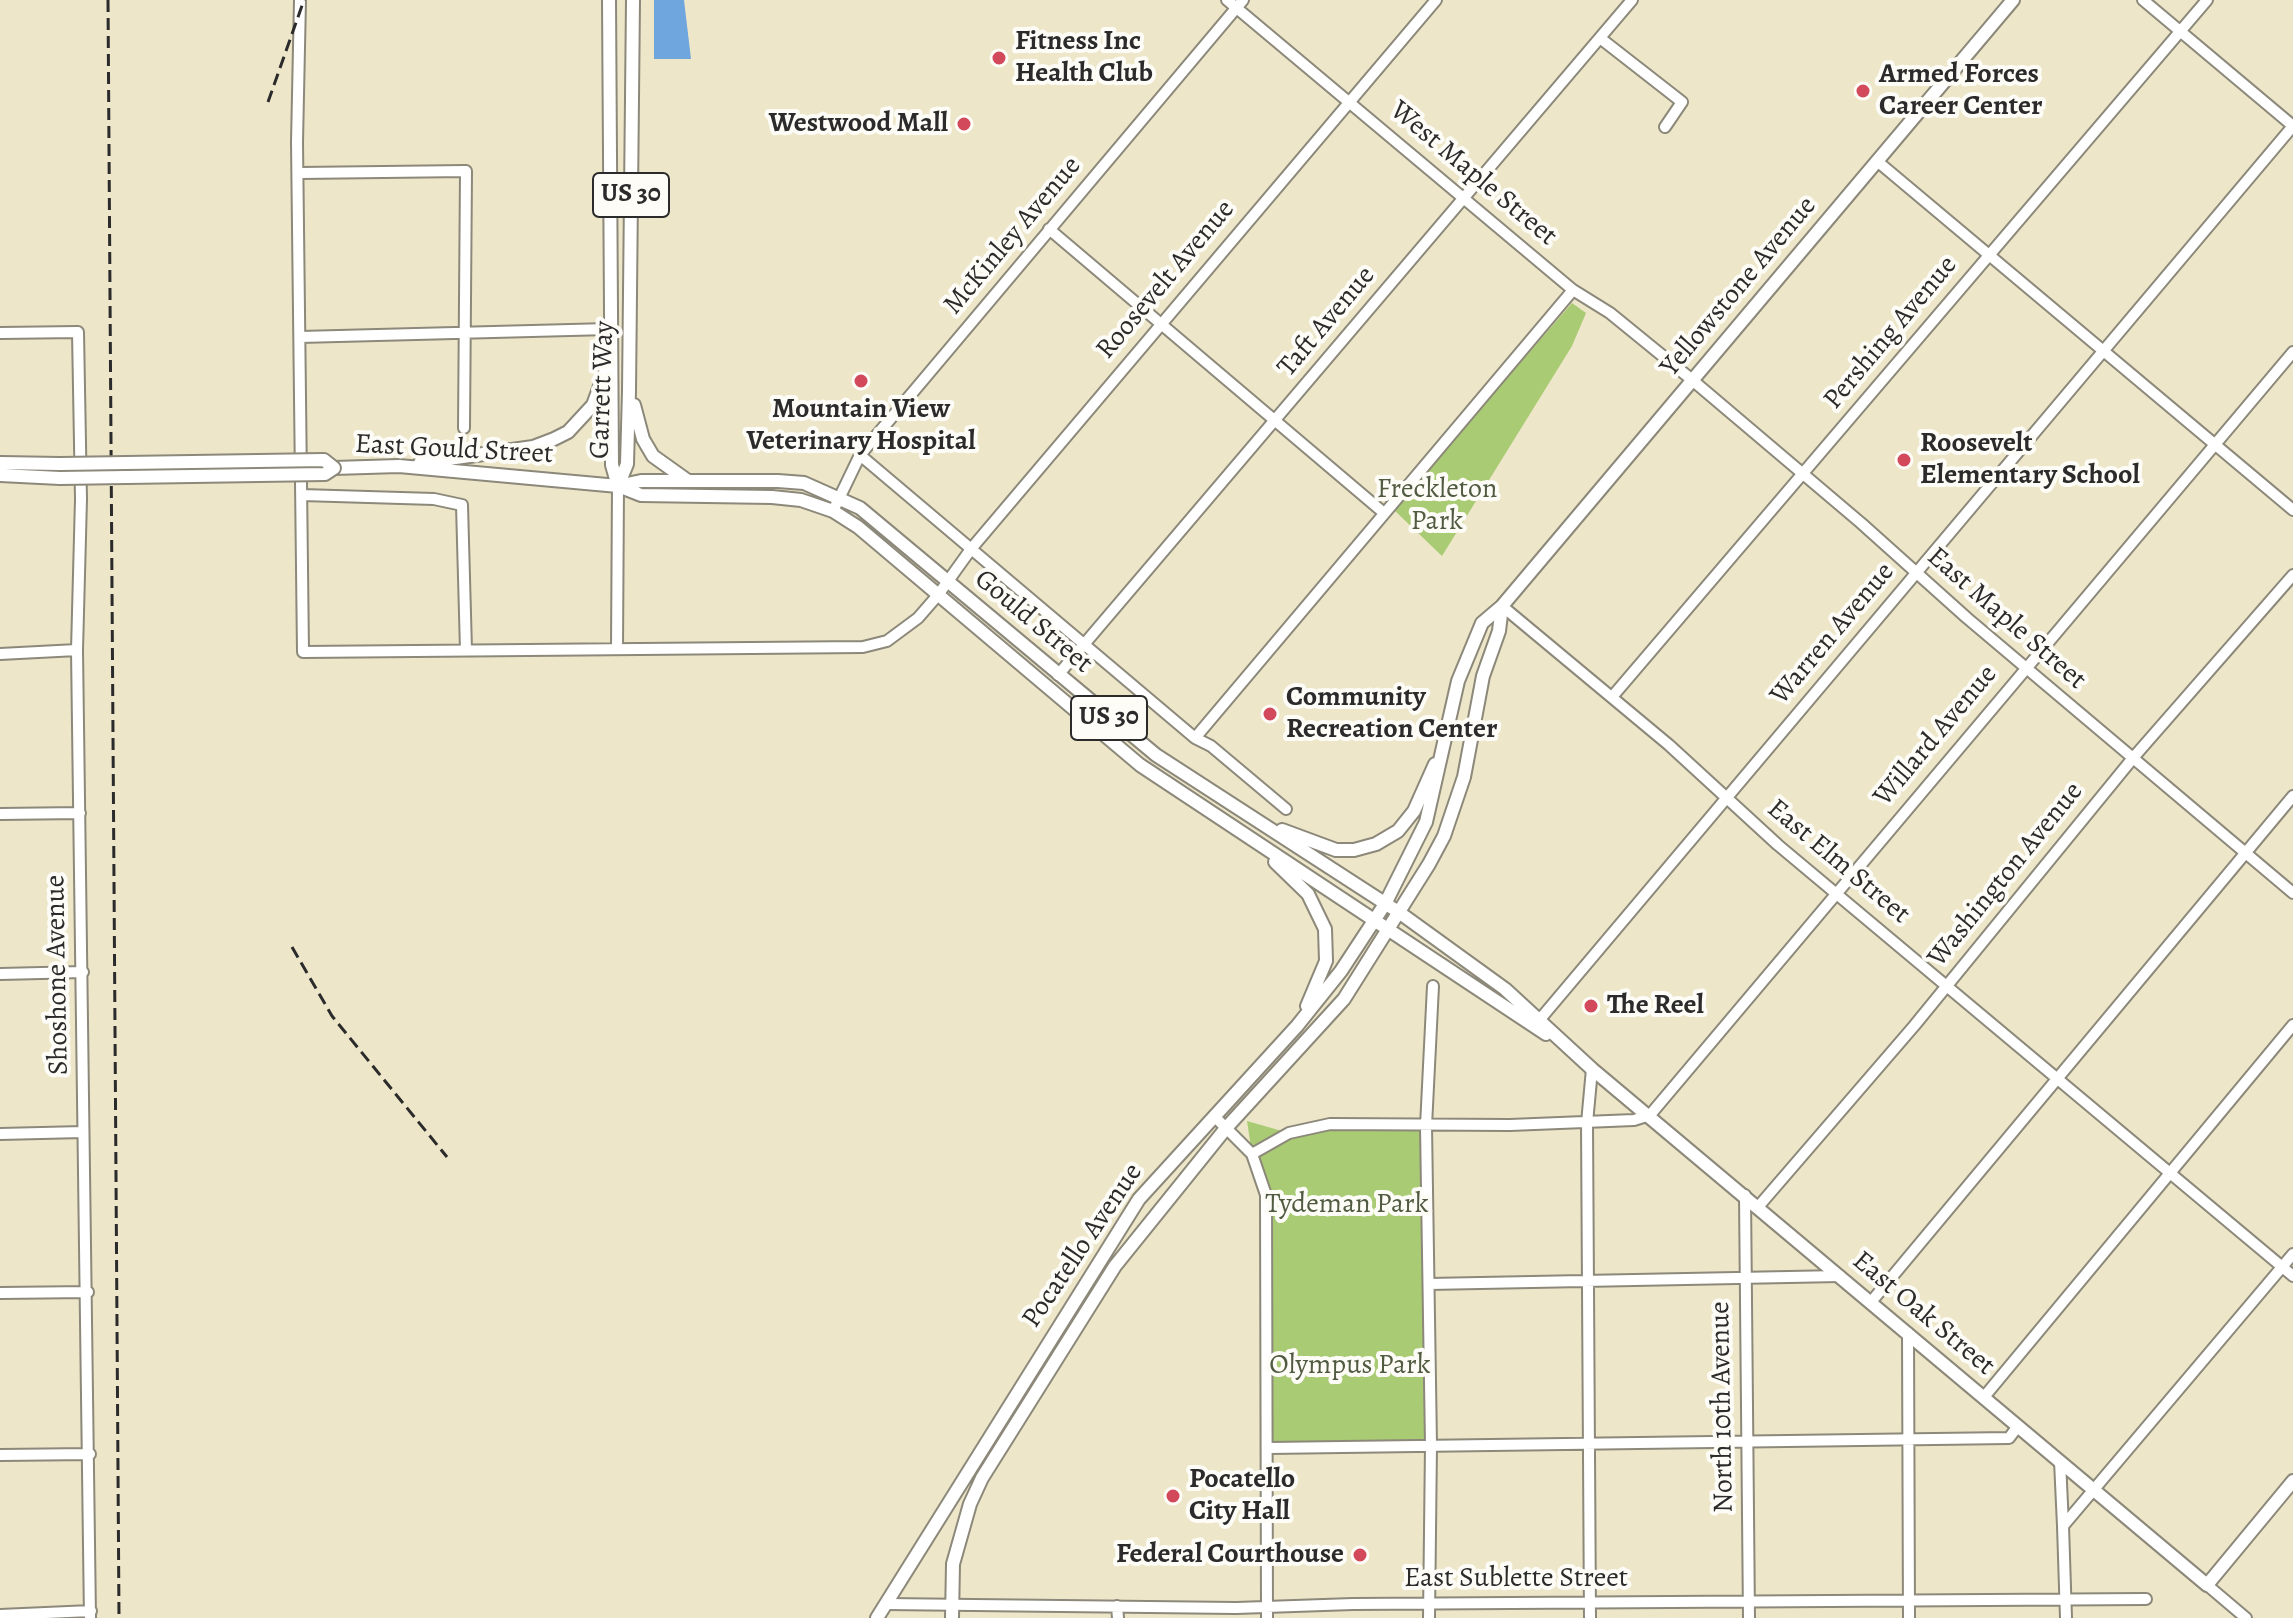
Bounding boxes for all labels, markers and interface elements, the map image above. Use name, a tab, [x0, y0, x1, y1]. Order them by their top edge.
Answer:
place label: Fitness Inc Health Club	[1015, 25, 1153, 91]
marker: Fitness Inc Health Club	[990, 49, 1008, 67]
place label: Armed Forces Career Center	[1879, 58, 2042, 124]
marker: Armed Forces Career Center	[1854, 82, 1872, 100]
street label: West Maple Street	[1383, 94, 1563, 254]
place label: Westwood Mall	[769, 107, 948, 141]
marker: Westwood Mall	[955, 115, 973, 133]
street label: McKinley Avenue	[937, 150, 1089, 322]
road number: US 30	[593, 173, 669, 217]
street label: Yellowstone Avenue	[1654, 190, 1824, 384]
street label: Roosevelt Avenue	[1090, 194, 1242, 366]
street label: Pershing Avenue	[1817, 249, 1965, 417]
street label: Taft Avenue	[1271, 260, 1383, 384]
street label: Garrett Way	[584, 320, 622, 460]
marker: Mountain View Veterinary Hospital	[852, 372, 870, 390]
place label: Mountain View Veterinary Hospital	[746, 393, 976, 459]
place label: Roosevelt Elementary School	[1920, 427, 2140, 493]
street label: East Gould Street	[354, 428, 554, 472]
marker: Roosevelt Elementary School	[1895, 451, 1913, 469]
park label: Freckleton Park	[1377, 473, 1497, 539]
street label: East Maple Street	[1919, 541, 2093, 697]
street label: Warren Avenue	[1764, 556, 1902, 712]
street label: Gould Street	[967, 563, 1099, 681]
street label: Willard Avenue	[1867, 659, 2005, 813]
place label: Community Recreation Center	[1286, 681, 1498, 747]
road number: US 30	[1071, 696, 1147, 740]
marker: Community Recreation Center	[1261, 705, 1279, 723]
street label: Washington Avenue	[1921, 776, 2091, 974]
street label: East Elm Street	[1760, 793, 1916, 931]
street label: Shoshone Avenue	[39, 875, 77, 1075]
place label: The Reel	[1607, 989, 1704, 1023]
marker: The Reel	[1582, 997, 1600, 1015]
street label: Pocatello Avenue	[1016, 1157, 1150, 1335]
park label: Tydeman Park	[1265, 1188, 1429, 1222]
street label: East Oak Street	[1845, 1245, 2001, 1383]
street label: North 10th Avenue	[1704, 1301, 1742, 1513]
park label: Olympus Park	[1269, 1349, 1431, 1383]
place label: Pocatello City Hall	[1189, 1463, 1295, 1529]
marker: Pocatello City Hall	[1164, 1487, 1182, 1505]
place label: Federal Courthouse	[1116, 1538, 1344, 1572]
marker: Federal Courthouse	[1351, 1546, 1369, 1564]
street label: East Sublette Street	[1404, 1562, 1628, 1596]

